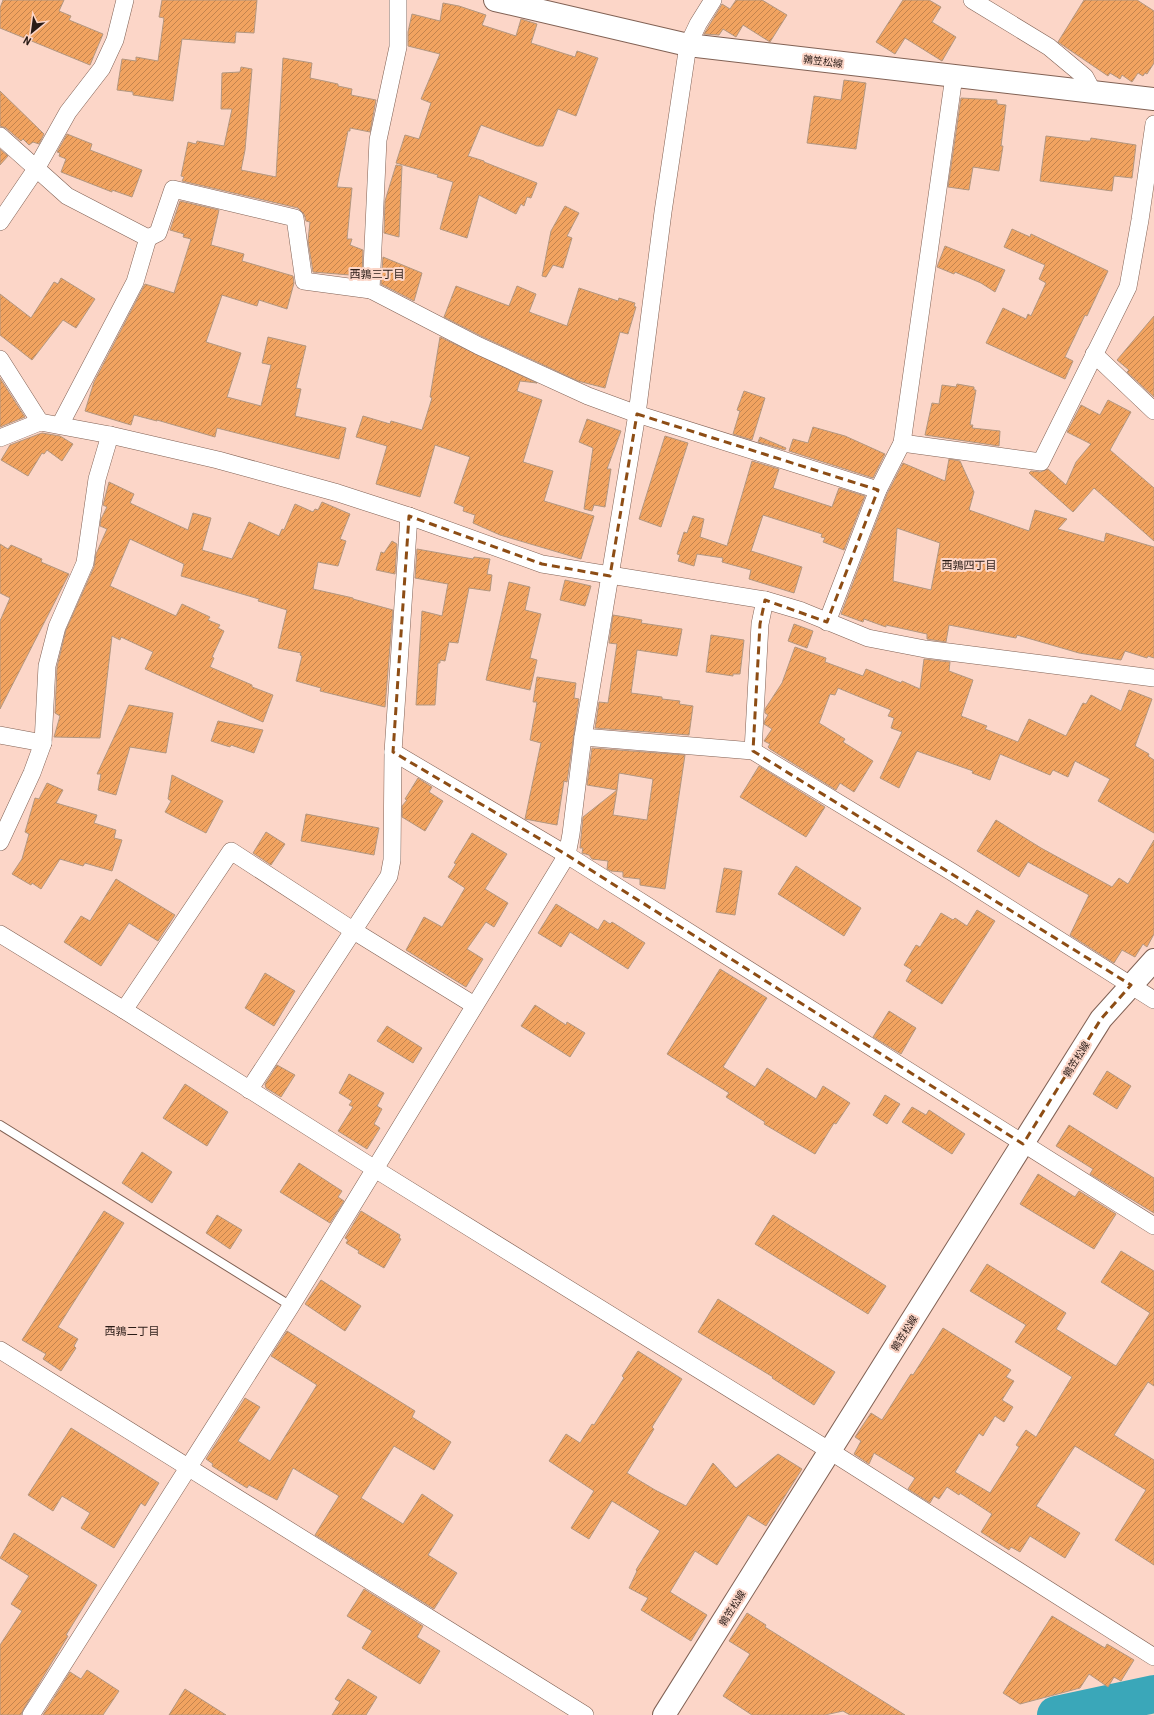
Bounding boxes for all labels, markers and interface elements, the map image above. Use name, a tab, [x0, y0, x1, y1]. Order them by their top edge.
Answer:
north arrow	[12, 12, 52, 52]
text: N	[21, 33, 33, 48]
street label: 鶉笠松線	[802, 54, 843, 69]
district label: 西鶉三丁目	[350, 268, 405, 281]
district label: 西鶉四丁目	[942, 559, 997, 572]
street label: 鶉笠松線	[1061, 1039, 1092, 1079]
street label: 鶉笠松線	[889, 1313, 920, 1353]
district label: 西鶉二丁目	[105, 1325, 160, 1338]
street label: 鶉笠松線	[717, 1588, 748, 1628]

